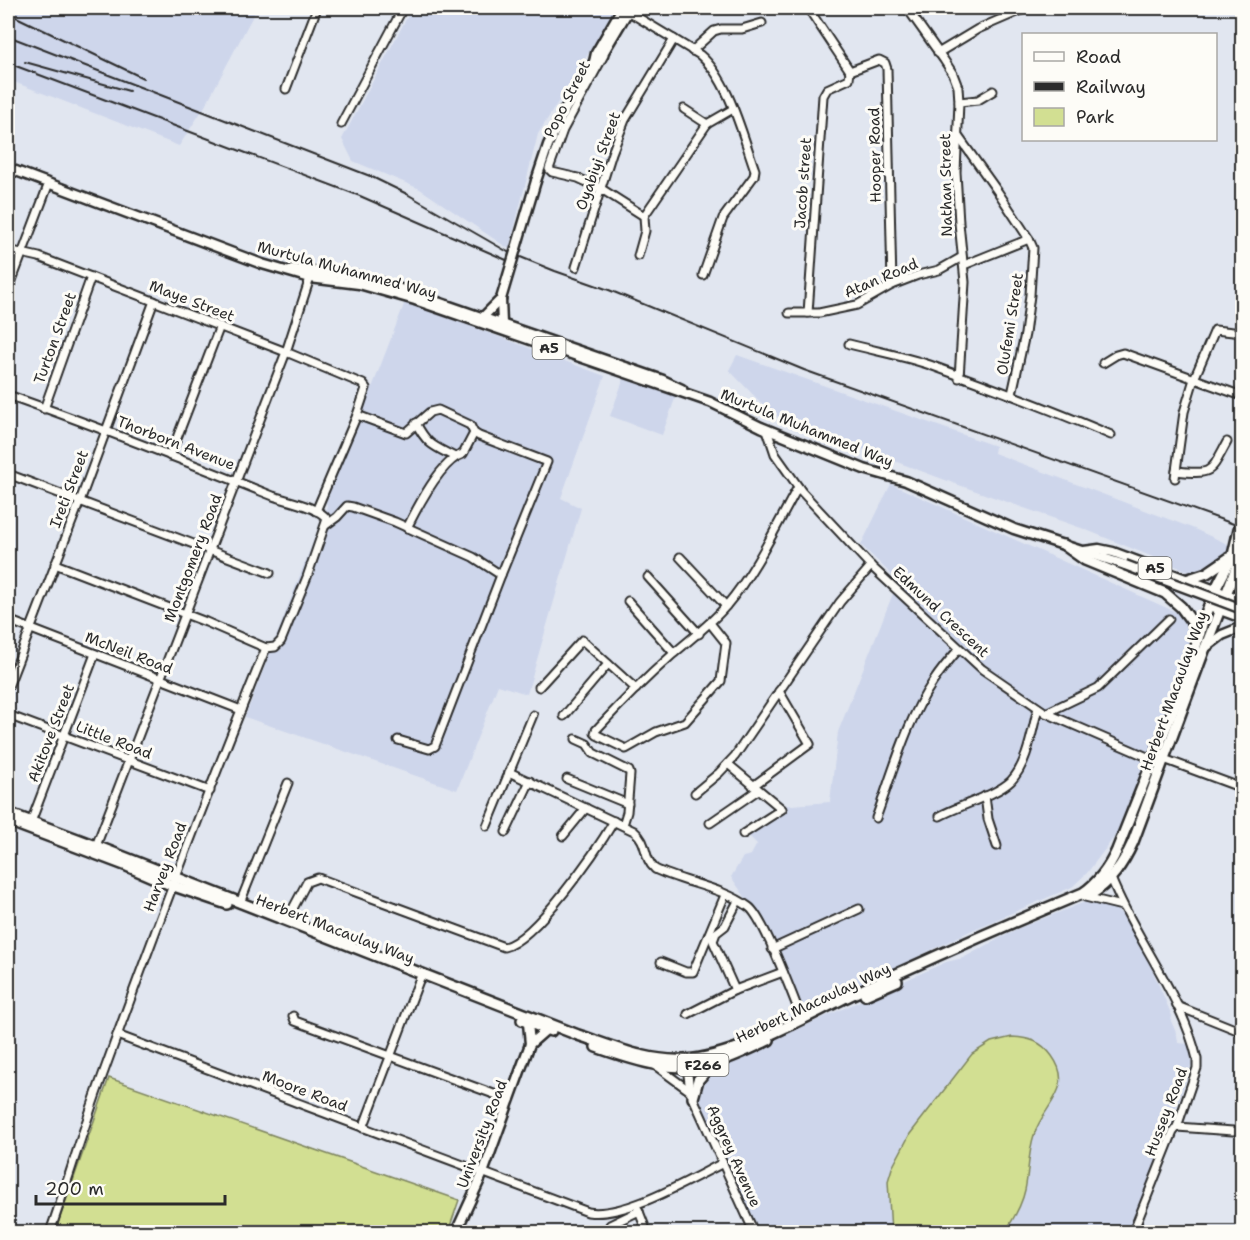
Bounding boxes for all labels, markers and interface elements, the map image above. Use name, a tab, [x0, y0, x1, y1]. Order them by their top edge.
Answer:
legend	[1022, 33, 1217, 141]
text: Road	[1076, 45, 1121, 69]
street label: Popo Street	[539, 57, 595, 141]
text: Railway	[1076, 75, 1146, 99]
text: Park	[1076, 105, 1115, 129]
street label: Hooper Road	[864, 107, 886, 203]
street label: Oyabiyi Street	[571, 109, 625, 213]
street label: Nathan Street	[935, 133, 957, 237]
street label: Jacob street	[790, 137, 816, 229]
street label: Murtula Muhammed Way	[255, 236, 439, 304]
street label: Atan Road	[841, 253, 921, 303]
street label: Olufemi Street	[992, 271, 1028, 377]
street label: Maye Street	[147, 276, 237, 326]
street label: Turton Street	[29, 289, 81, 387]
road number: A5	[532, 337, 566, 359]
street label: Murtula Muhammed Way	[718, 384, 896, 472]
street label: Thorborn Avenue	[114, 411, 238, 475]
street label: Ireti Street	[45, 447, 93, 531]
street label: Montgomery Road	[159, 491, 227, 625]
road number: A5	[1138, 557, 1172, 579]
street label: Edmund Crescent	[888, 562, 994, 662]
street label: Herbert Macaulay Way	[1136, 608, 1212, 774]
street label: McNeil Road	[82, 627, 176, 679]
street label: Akitove Street	[23, 681, 79, 785]
street label: Little Road	[73, 716, 155, 764]
street label: Harvey Road	[139, 819, 191, 915]
street label: Herbert Macaulay Way	[253, 889, 417, 969]
street label: Herbert Macaulay Way	[732, 958, 894, 1048]
road number: F266	[678, 1054, 728, 1076]
street label: Hussey Road	[1140, 1064, 1192, 1159]
street label: Moore Road	[259, 1066, 351, 1117]
street label: University Road	[452, 1077, 512, 1191]
street label: Aggrey Avenue	[702, 1102, 766, 1210]
scale bar	[36, 1168, 225, 1206]
text: 200 m	[45, 1177, 104, 1201]

